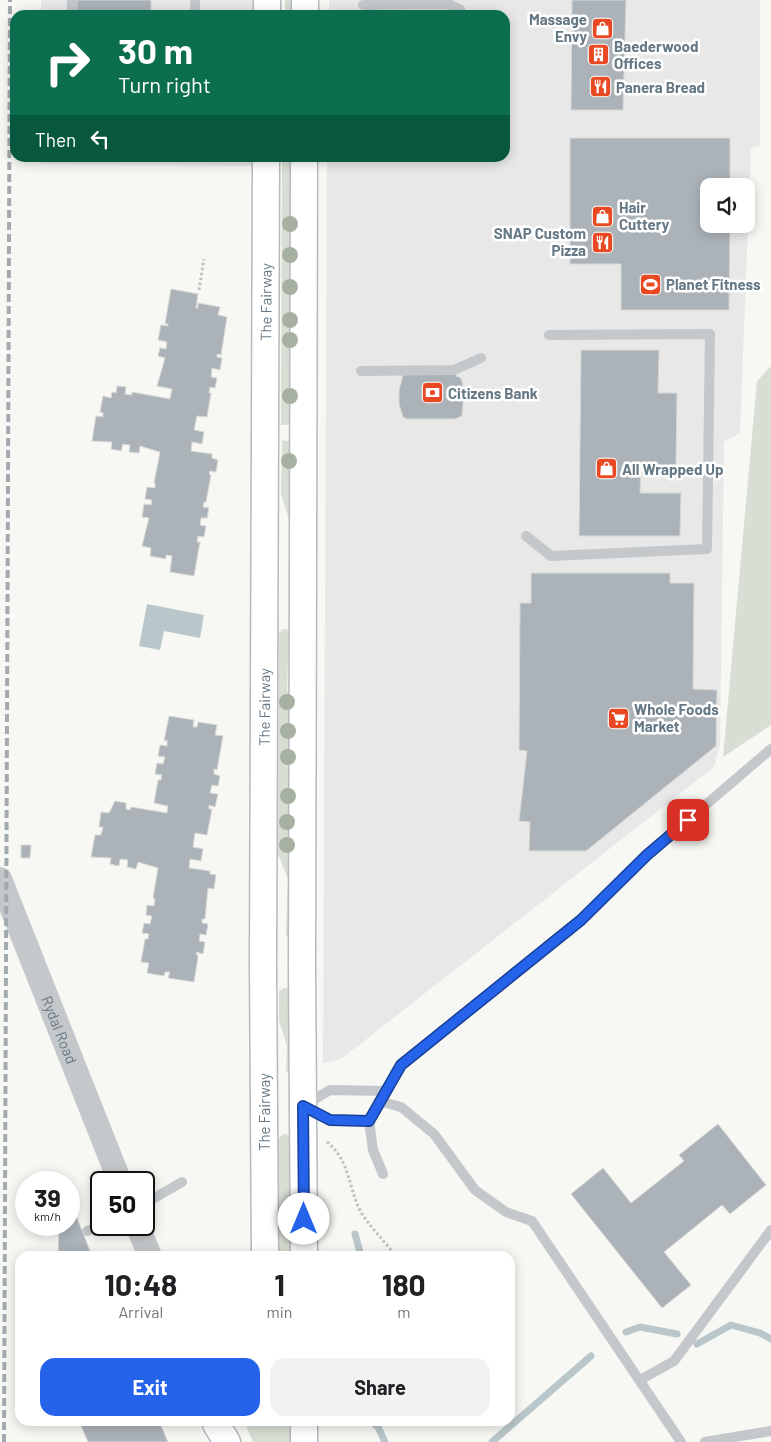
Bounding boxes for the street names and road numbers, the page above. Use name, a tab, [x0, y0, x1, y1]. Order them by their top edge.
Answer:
street label: The Fairway	[256, 263, 275, 341]
street label: The Fairway	[255, 668, 273, 746]
street label: Rydal Road	[38, 993, 81, 1066]
street label: The Fairway	[255, 1073, 273, 1151]

